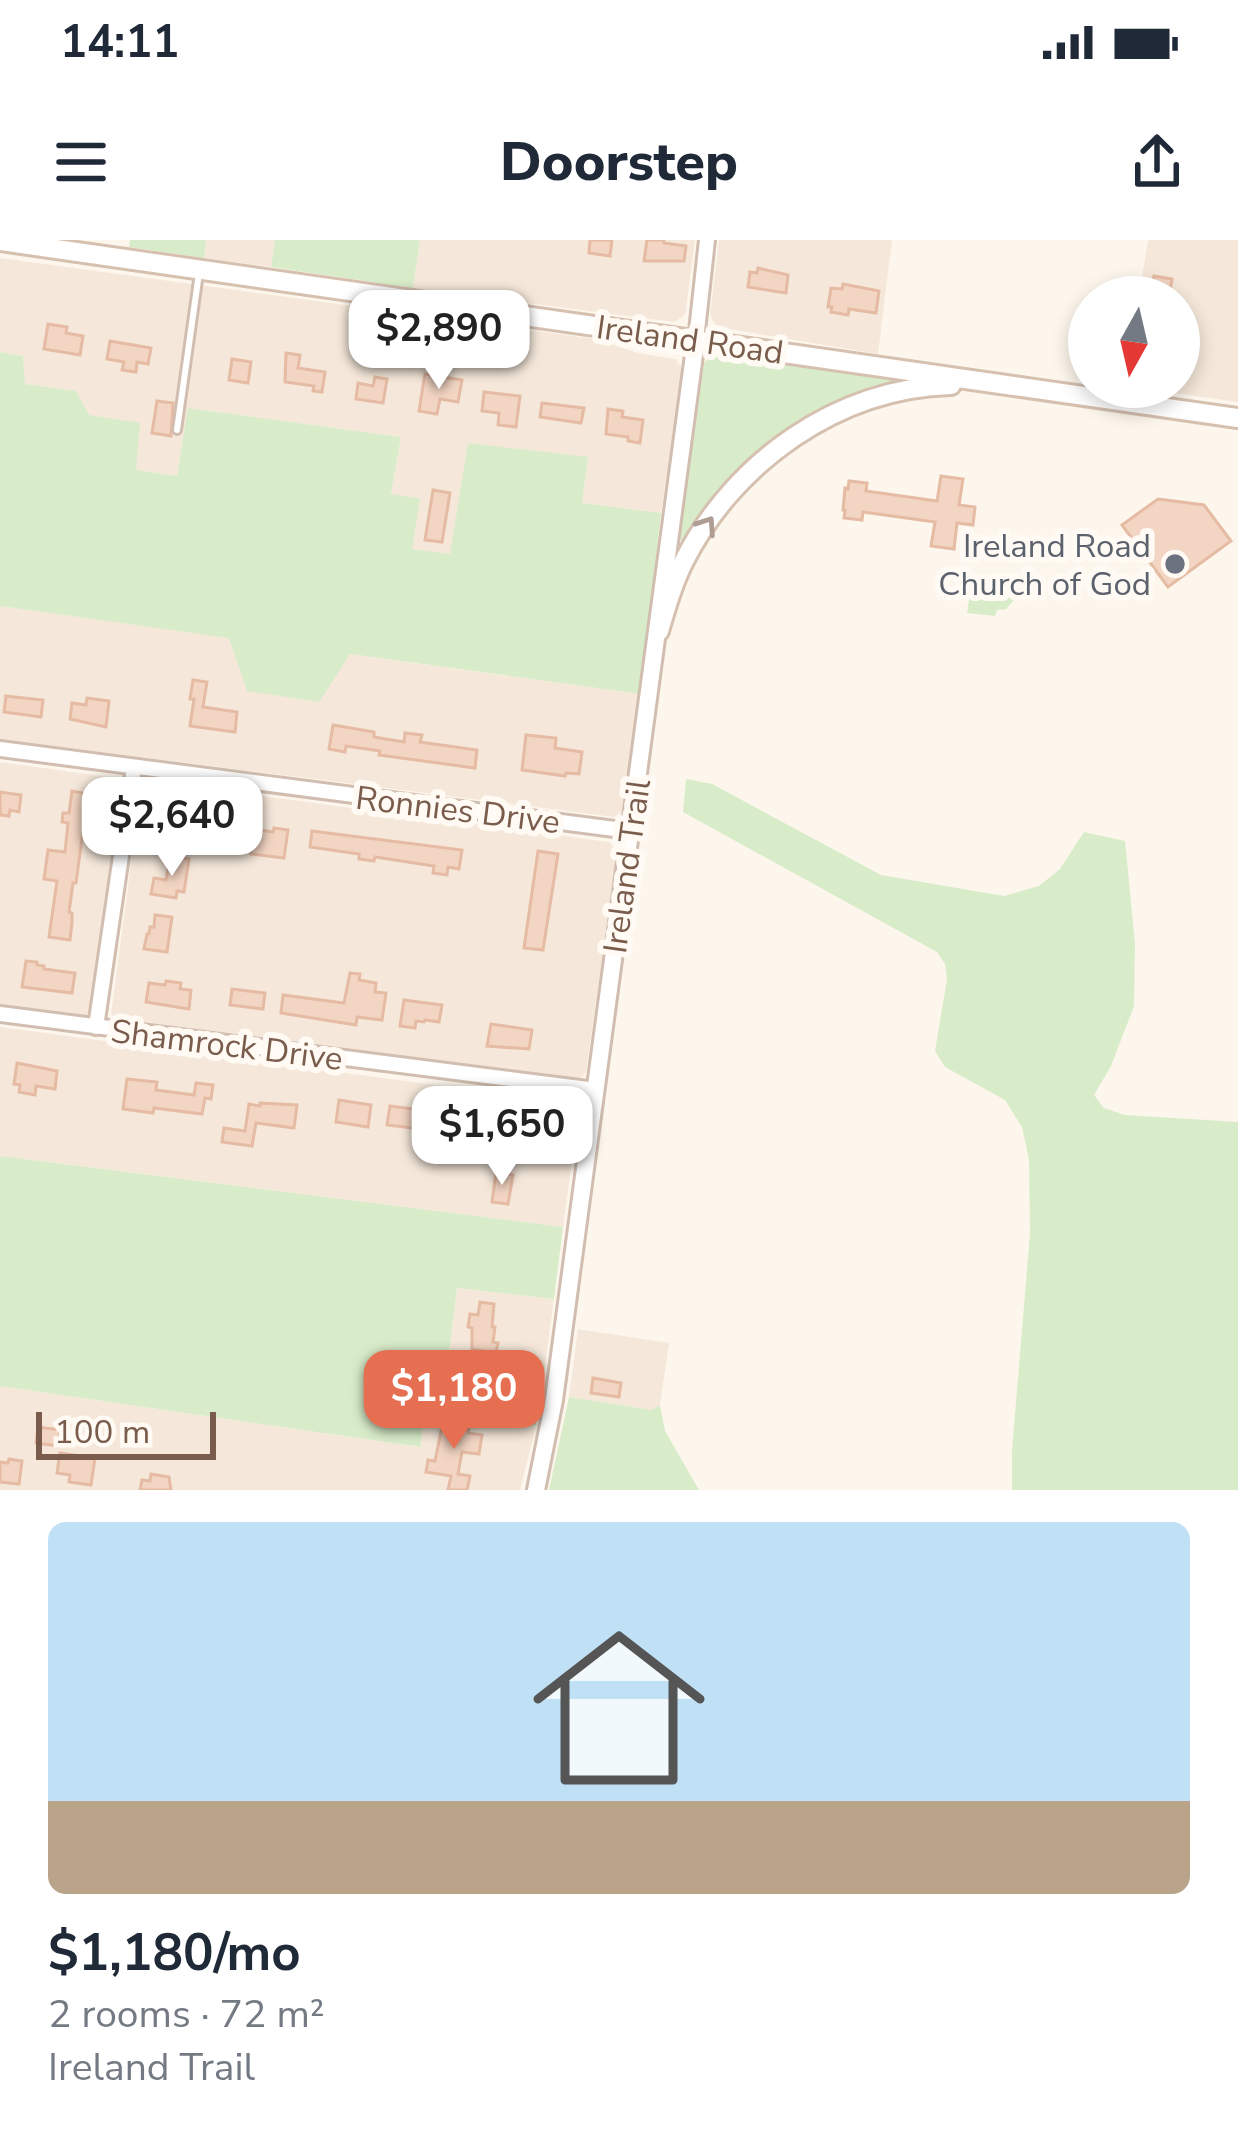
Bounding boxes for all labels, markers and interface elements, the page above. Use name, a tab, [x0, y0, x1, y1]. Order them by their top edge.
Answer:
text: 14:11	[60, 12, 179, 73]
text: Doorstep	[500, 125, 738, 199]
icon: menu	[48, 129, 114, 195]
icon: share	[1124, 129, 1190, 195]
north arrow	[1068, 276, 1200, 408]
map controls	[1068, 276, 1200, 408]
pin: $2,890	[341, 290, 537, 392]
text: $2,890	[376, 302, 502, 355]
street label: Ireland Road	[594, 305, 786, 376]
one-way arrow	[692, 516, 714, 538]
place label: Ireland Road Church of God	[938, 524, 1151, 607]
marker: Ireland Road Church of God	[1162, 551, 1188, 577]
street label: Ronnies Drive	[353, 776, 562, 845]
street label: Ireland Trail	[593, 776, 662, 956]
pin: $2,640	[74, 777, 270, 879]
text: $2,640	[109, 789, 235, 842]
street label: Shamrock Drive	[108, 1009, 345, 1082]
pin: $1,650	[404, 1086, 600, 1188]
text: $1,650	[439, 1098, 565, 1151]
pin: $1,180	[356, 1350, 552, 1452]
text: $1,180	[391, 1362, 517, 1415]
scale bar	[36, 1406, 216, 1459]
text: 100 m	[54, 1410, 150, 1455]
icon: home	[511, 1600, 727, 1816]
text: $1,180/mo	[48, 1918, 301, 1988]
text: 2 rooms · 72 m²	[48, 1988, 325, 2041]
text: Ireland Trail	[48, 2041, 255, 2094]

